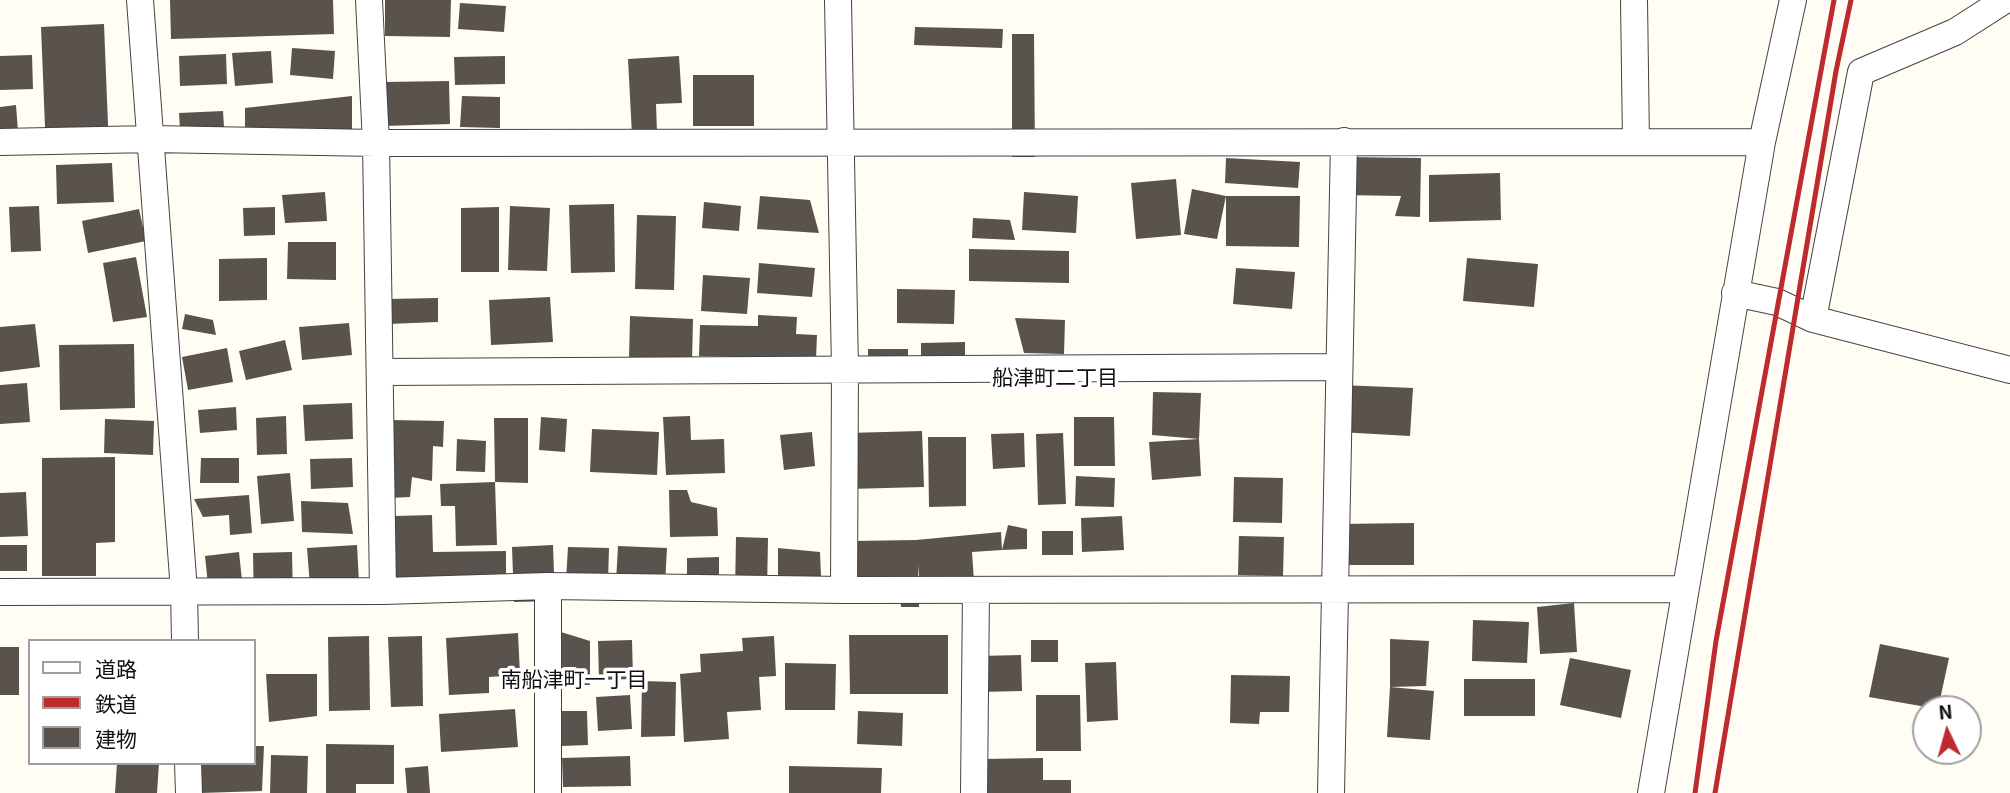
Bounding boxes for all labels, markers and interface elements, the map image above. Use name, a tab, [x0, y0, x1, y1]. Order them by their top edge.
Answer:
district label: 船津町二丁目	[992, 364, 1118, 390]
legend	[28, 639, 256, 765]
text: 道路	[95, 653, 137, 683]
district label: 南船津町一丁目	[501, 666, 647, 692]
text: 鉄道	[95, 688, 137, 718]
north arrow	[1912, 695, 1982, 765]
text: N	[1937, 697, 1954, 725]
text: 建物	[95, 723, 137, 753]

